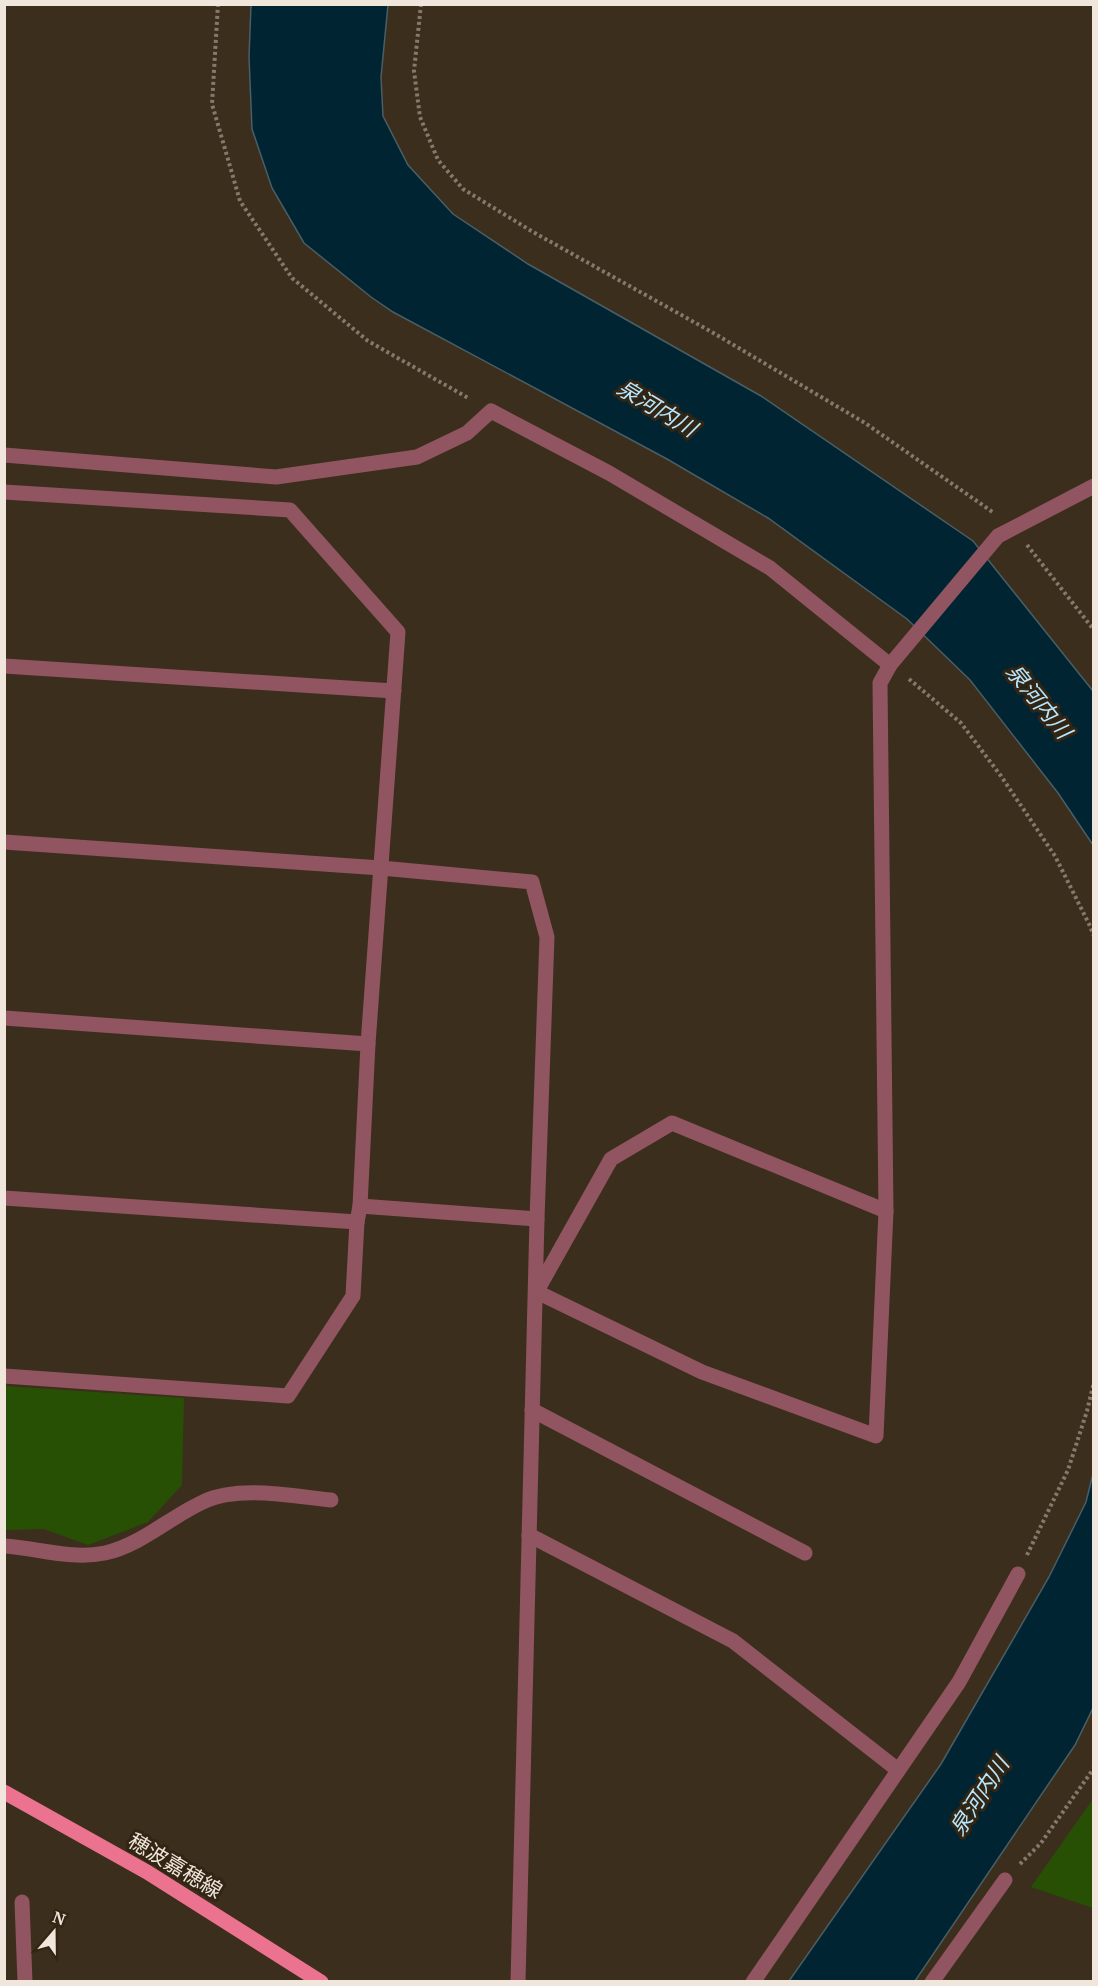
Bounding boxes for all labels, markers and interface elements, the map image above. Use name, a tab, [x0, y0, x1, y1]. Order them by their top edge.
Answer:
water label: 泉河内川	[612, 372, 704, 444]
water label: 泉河内川	[1000, 657, 1080, 746]
water label: 泉河内川	[942, 1749, 1016, 1841]
street label: 穂波嘉穂線	[123, 1826, 228, 1904]
north arrow	[24, 1902, 84, 1962]
text: N	[50, 1905, 69, 1930]

